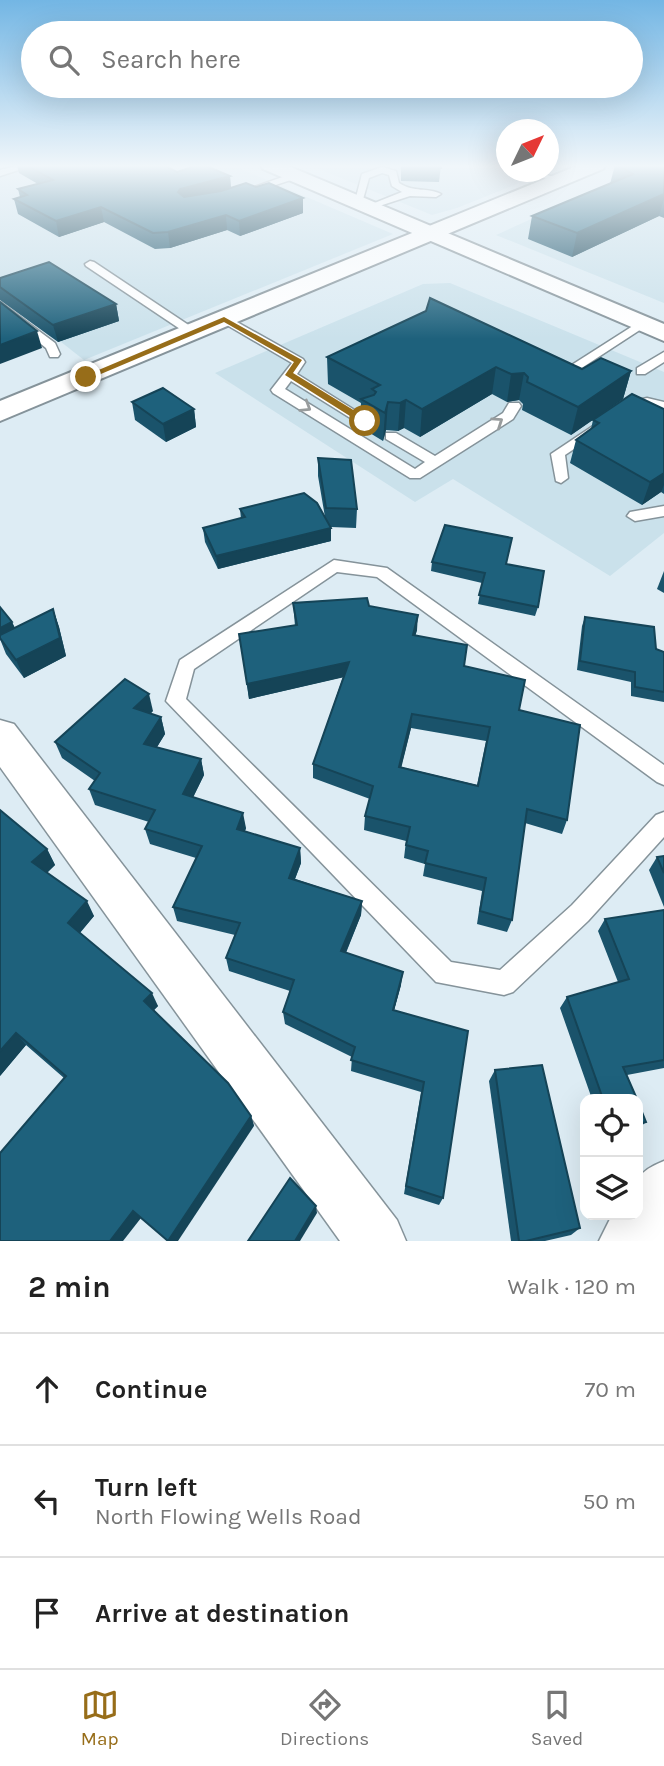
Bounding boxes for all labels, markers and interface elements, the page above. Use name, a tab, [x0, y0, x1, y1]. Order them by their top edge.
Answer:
search box	[21, 21, 643, 98]
icon: search	[45, 41, 83, 79]
text: Search here	[101, 44, 241, 75]
north arrow	[496, 119, 559, 182]
route end	[70, 361, 101, 392]
one-way arrow	[298, 399, 311, 412]
route start	[349, 405, 380, 436]
one-way arrow	[490, 418, 503, 430]
map controls	[580, 1094, 643, 1220]
button: locate	[580, 1094, 643, 1157]
button: layers	[580, 1157, 643, 1220]
text: 2 min	[28, 1269, 111, 1305]
text: Walk · 120 m	[508, 1273, 636, 1300]
icon: ahead	[28, 1370, 66, 1408]
text: Continue	[95, 1374, 207, 1405]
text: 70 m	[585, 1376, 636, 1403]
text: Turn left	[95, 1472, 197, 1503]
icon: left	[28, 1482, 66, 1520]
text: 50 m	[582, 1488, 636, 1515]
text: North Flowing Wells Road	[95, 1503, 362, 1530]
icon: arrive	[28, 1594, 66, 1632]
text: Arrive at destination	[95, 1598, 349, 1629]
tab: Map	[81, 1686, 119, 1750]
tab: Directions	[280, 1686, 369, 1750]
tab: Saved	[531, 1686, 583, 1750]

